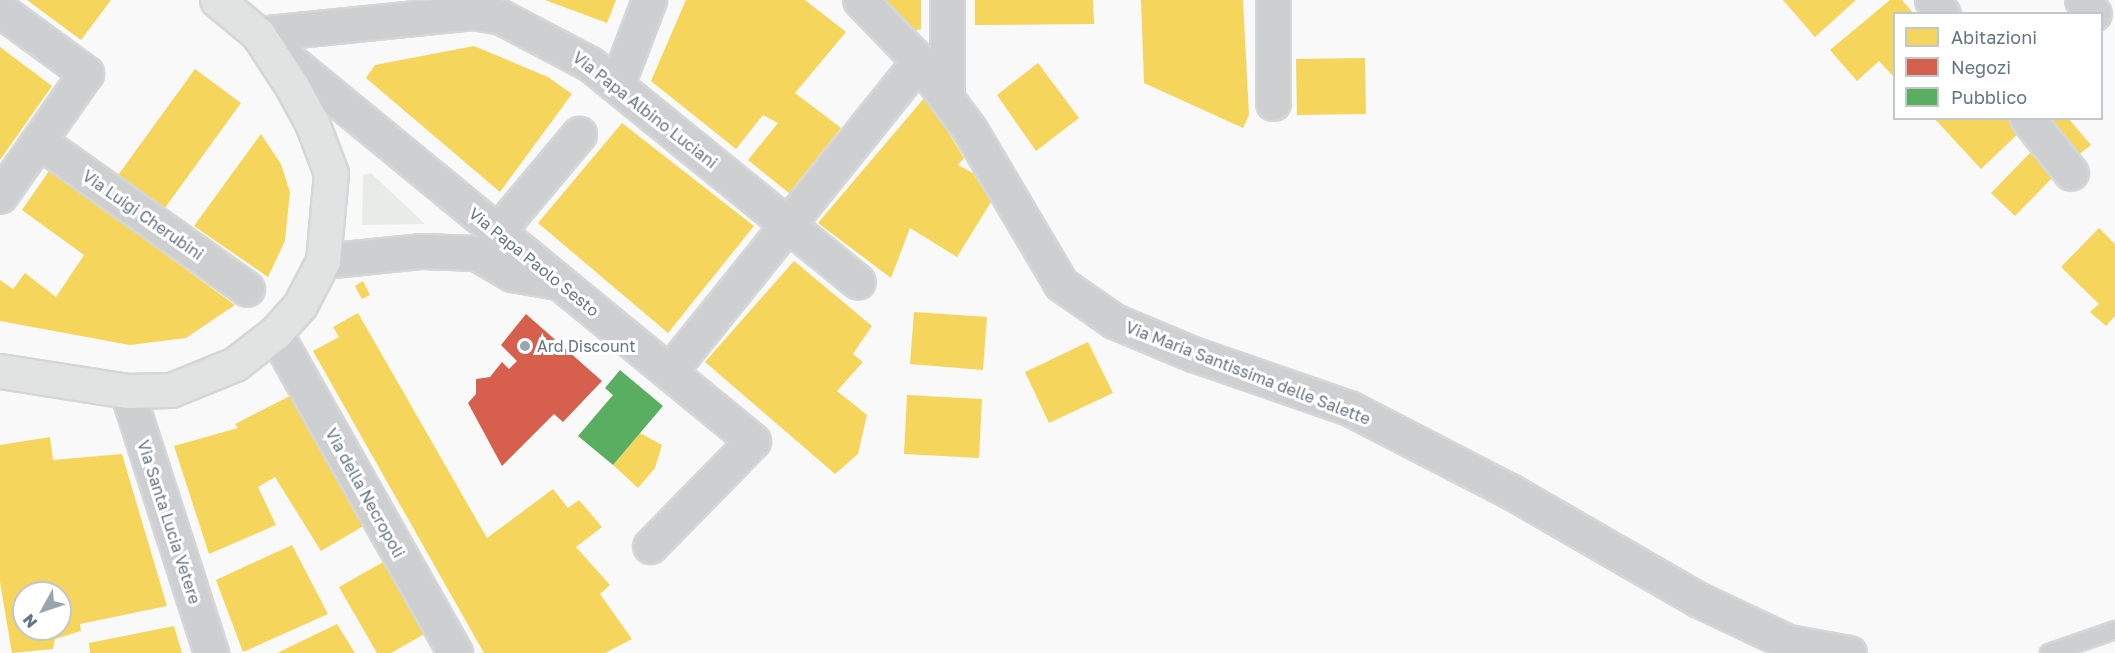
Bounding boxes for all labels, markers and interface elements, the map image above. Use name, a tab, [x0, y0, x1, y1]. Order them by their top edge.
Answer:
legend	[1893, 12, 2103, 120]
text: Abitazioni	[1951, 26, 2037, 48]
street label: Via Papa Albino Luciani	[569, 48, 721, 172]
text: Negozi	[1951, 56, 2011, 78]
text: Pubblico	[1951, 86, 2027, 108]
street label: Via Luigi Cherubini	[79, 166, 207, 264]
street label: Via Papa Paolo Sesto	[465, 204, 603, 320]
street label: Via Maria Santissima delle Salette	[1123, 317, 1373, 429]
place label: Ard Discount	[537, 336, 636, 356]
marker: Ard Discount	[518, 339, 532, 353]
street label: Via della Necropoli	[321, 425, 409, 561]
street label: Via Santa Lucia Vetere	[133, 438, 205, 606]
north arrow	[12, 581, 72, 641]
text: N	[18, 610, 41, 632]

